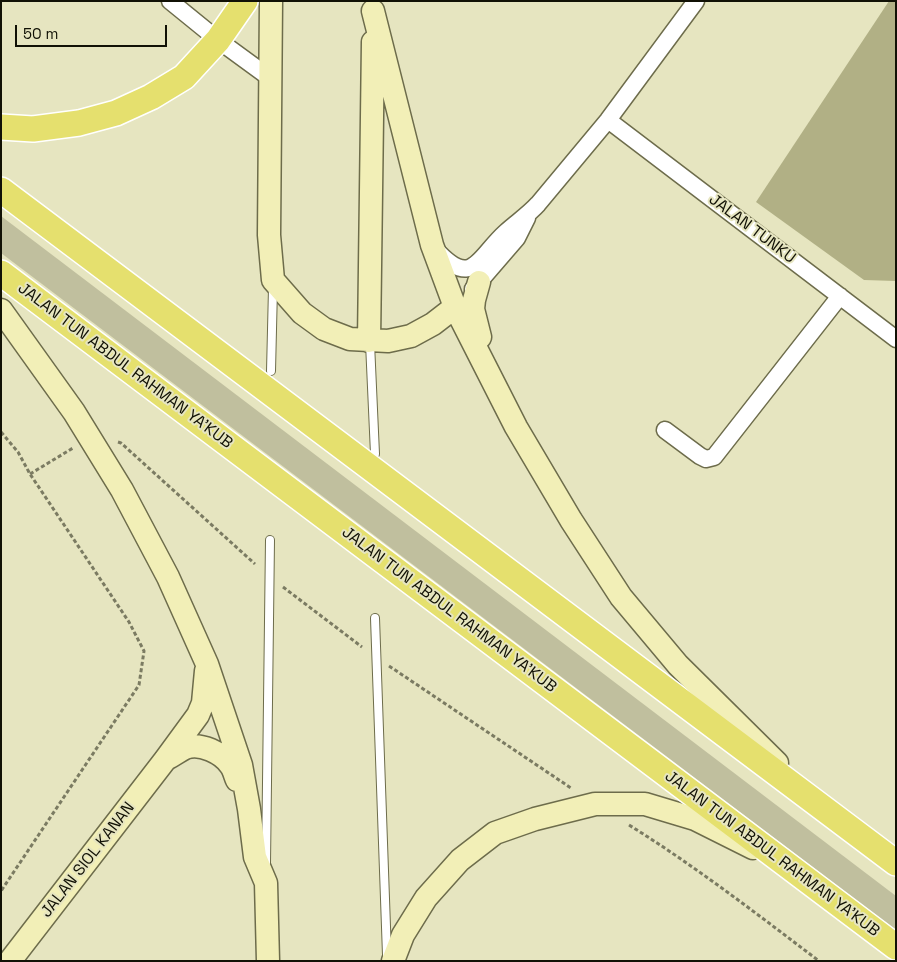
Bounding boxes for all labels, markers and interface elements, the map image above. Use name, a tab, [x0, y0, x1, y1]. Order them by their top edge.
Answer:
scale bar	[18, 15, 170, 47]
text: 50 m	[23, 24, 58, 43]
street label: JALAN TUNKU	[705, 190, 799, 268]
street label: JALAN TUN ABDUL RAHMAN YA'KUB	[14, 279, 236, 453]
street label: JALAN TUN ABDUL RAHMAN YA'KUB	[338, 523, 560, 697]
street label: JALAN TUN ABDUL RAHMAN YA'KUB	[661, 767, 883, 941]
street label: JALAN SIOL KANAN	[37, 799, 139, 921]

